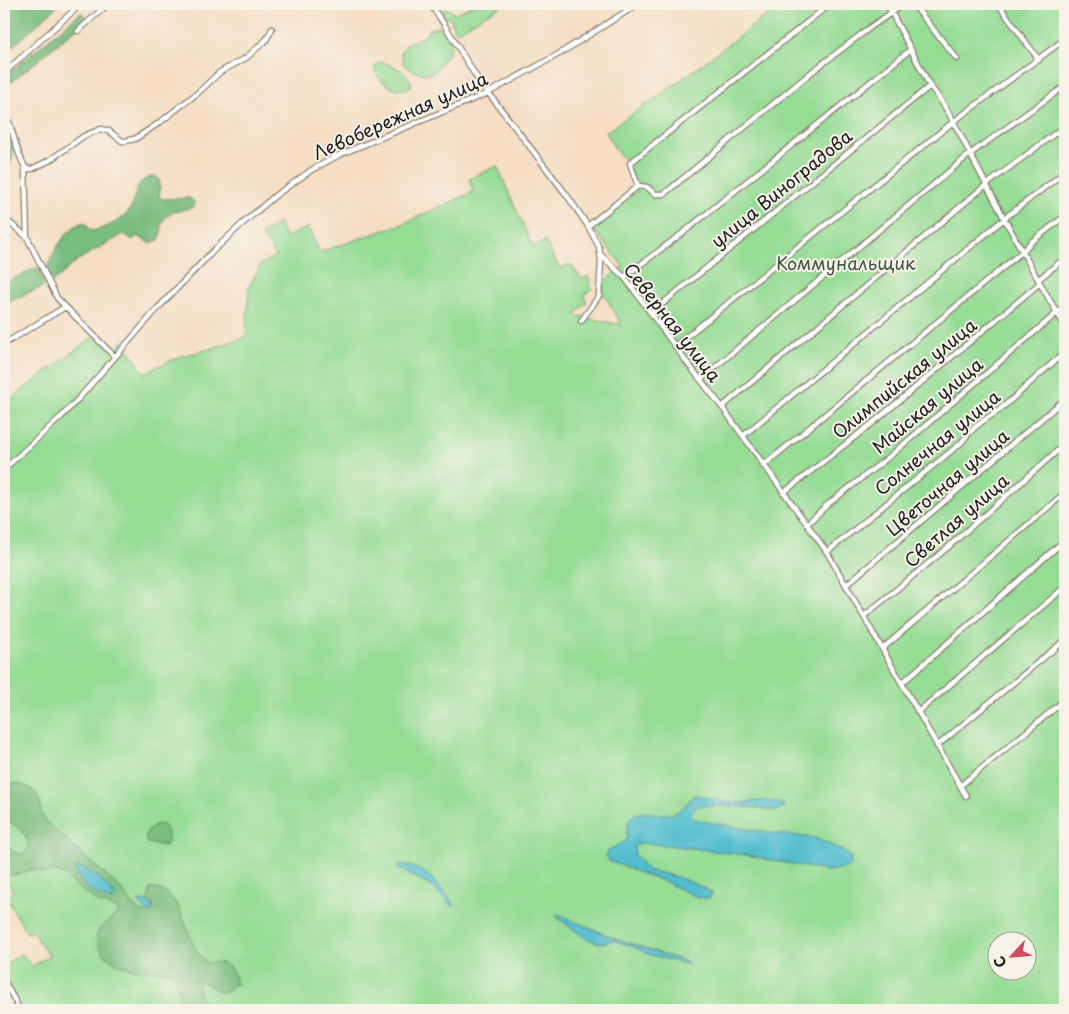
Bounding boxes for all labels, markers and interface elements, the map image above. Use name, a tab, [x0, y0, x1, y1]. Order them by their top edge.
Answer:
street label: Левобережная улица	[308, 64, 492, 166]
street label: улица Виноградова	[704, 122, 858, 254]
park label: Коммунальщик	[776, 249, 916, 276]
street label: Северная улица	[618, 257, 729, 388]
street label: Олимпийская улица	[826, 311, 983, 445]
street label: Майская улица	[866, 350, 989, 459]
street label: Солнечная улица	[868, 382, 1006, 501]
street label: Цветочная улица	[879, 422, 1015, 542]
street label: Светлая улица	[898, 466, 1015, 573]
north arrow	[986, 932, 1036, 982]
text: С	[988, 953, 1012, 971]

